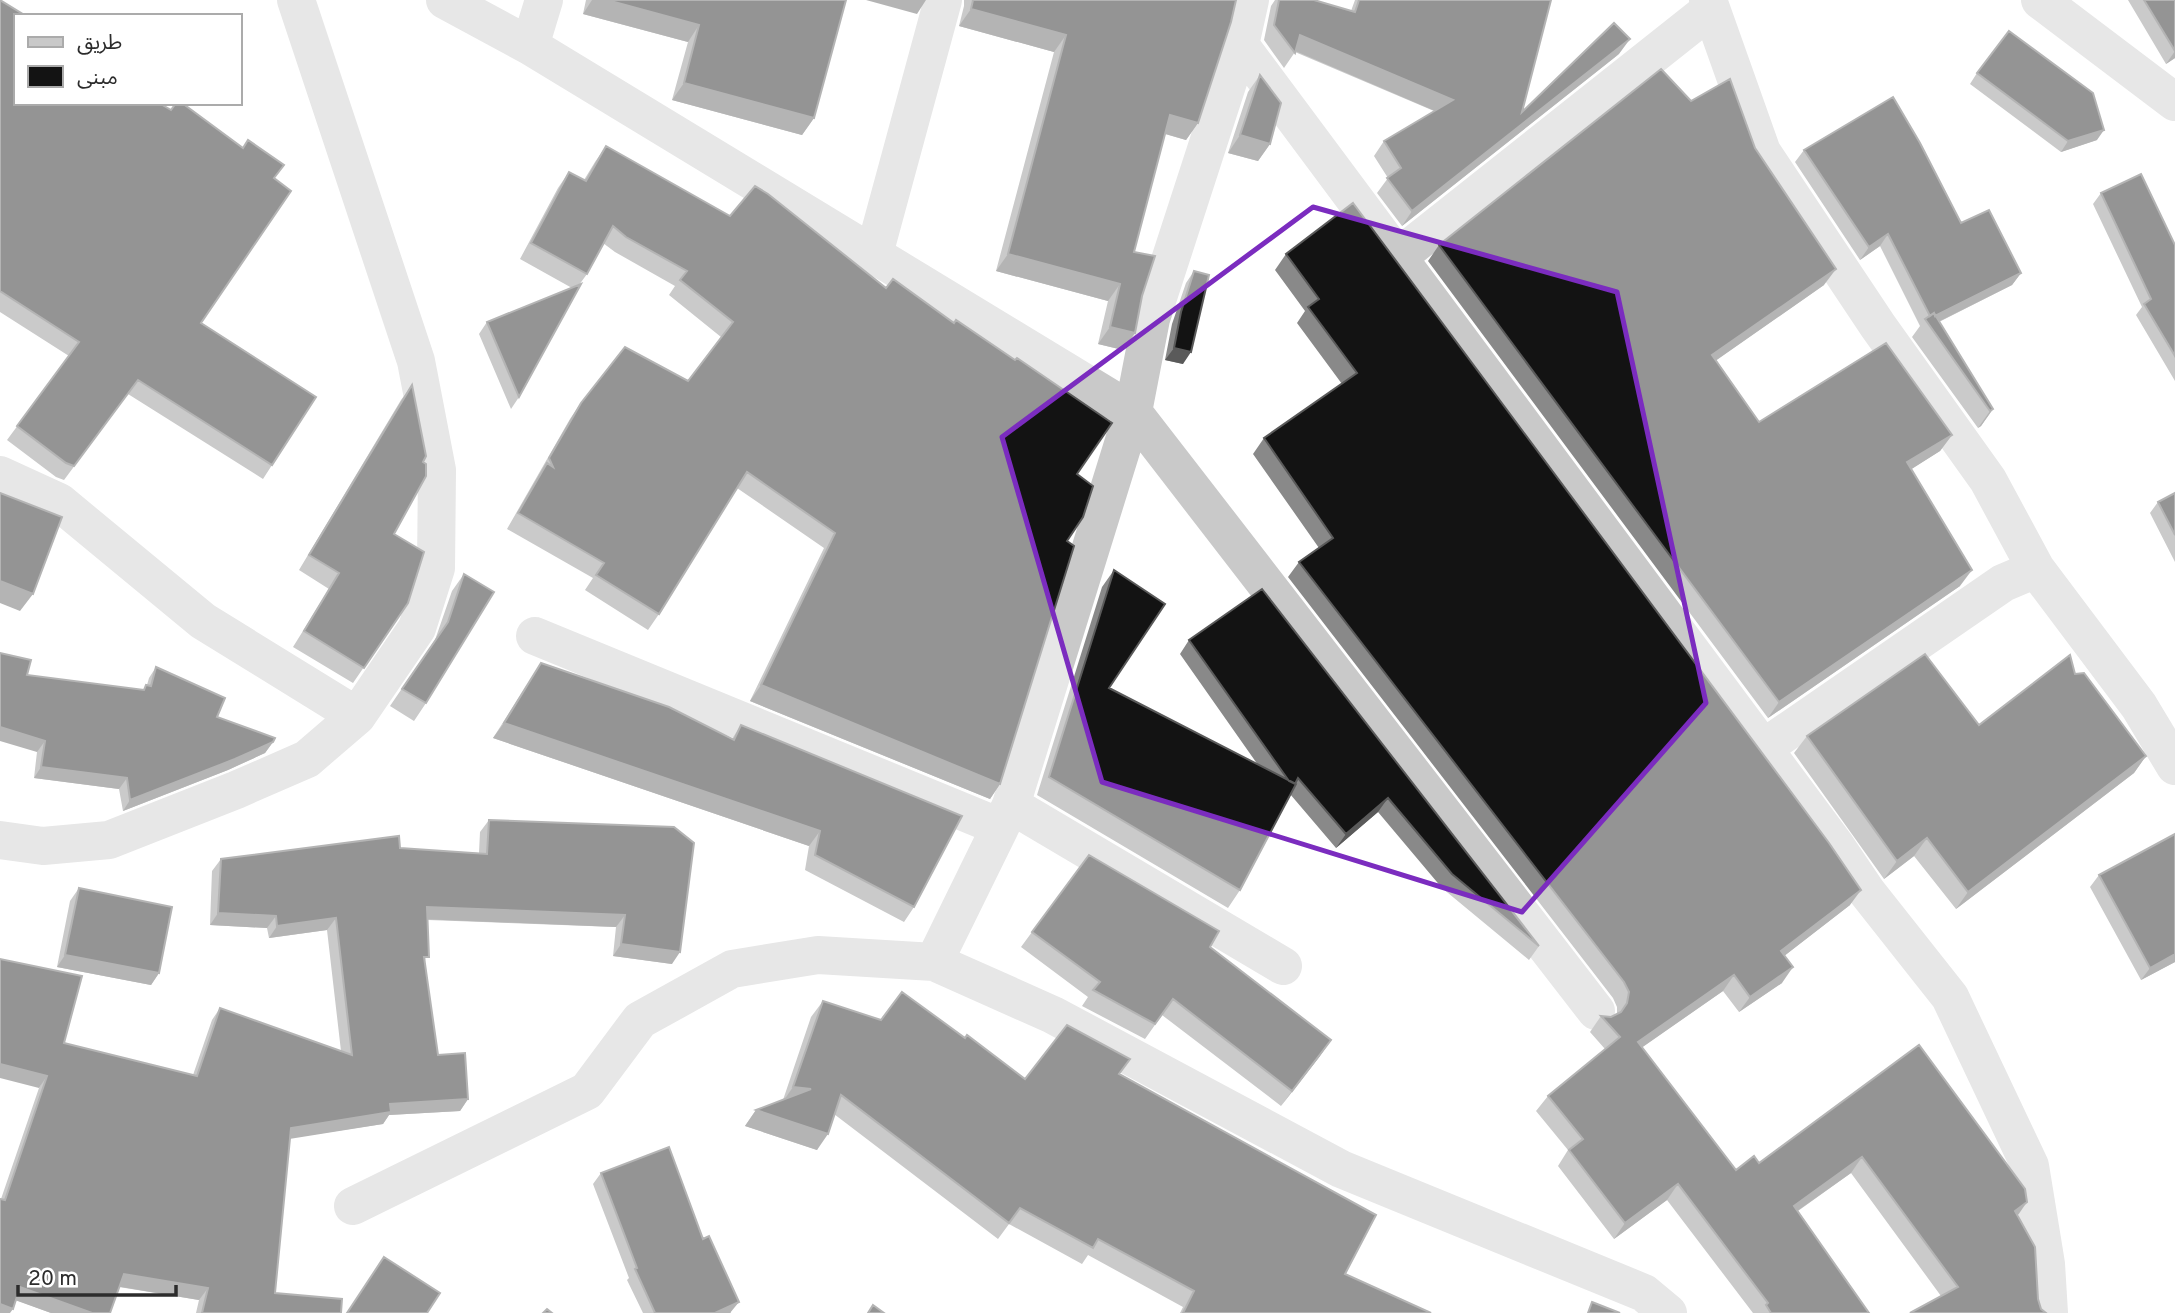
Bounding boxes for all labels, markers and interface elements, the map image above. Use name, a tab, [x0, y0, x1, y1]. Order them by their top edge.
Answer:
legend	[14, 14, 242, 105]
text: طريق	[77, 30, 122, 57]
text: مبنى	[77, 65, 118, 92]
scale bar	[18, 1254, 175, 1298]
text: 20 m	[28, 1266, 77, 1293]

